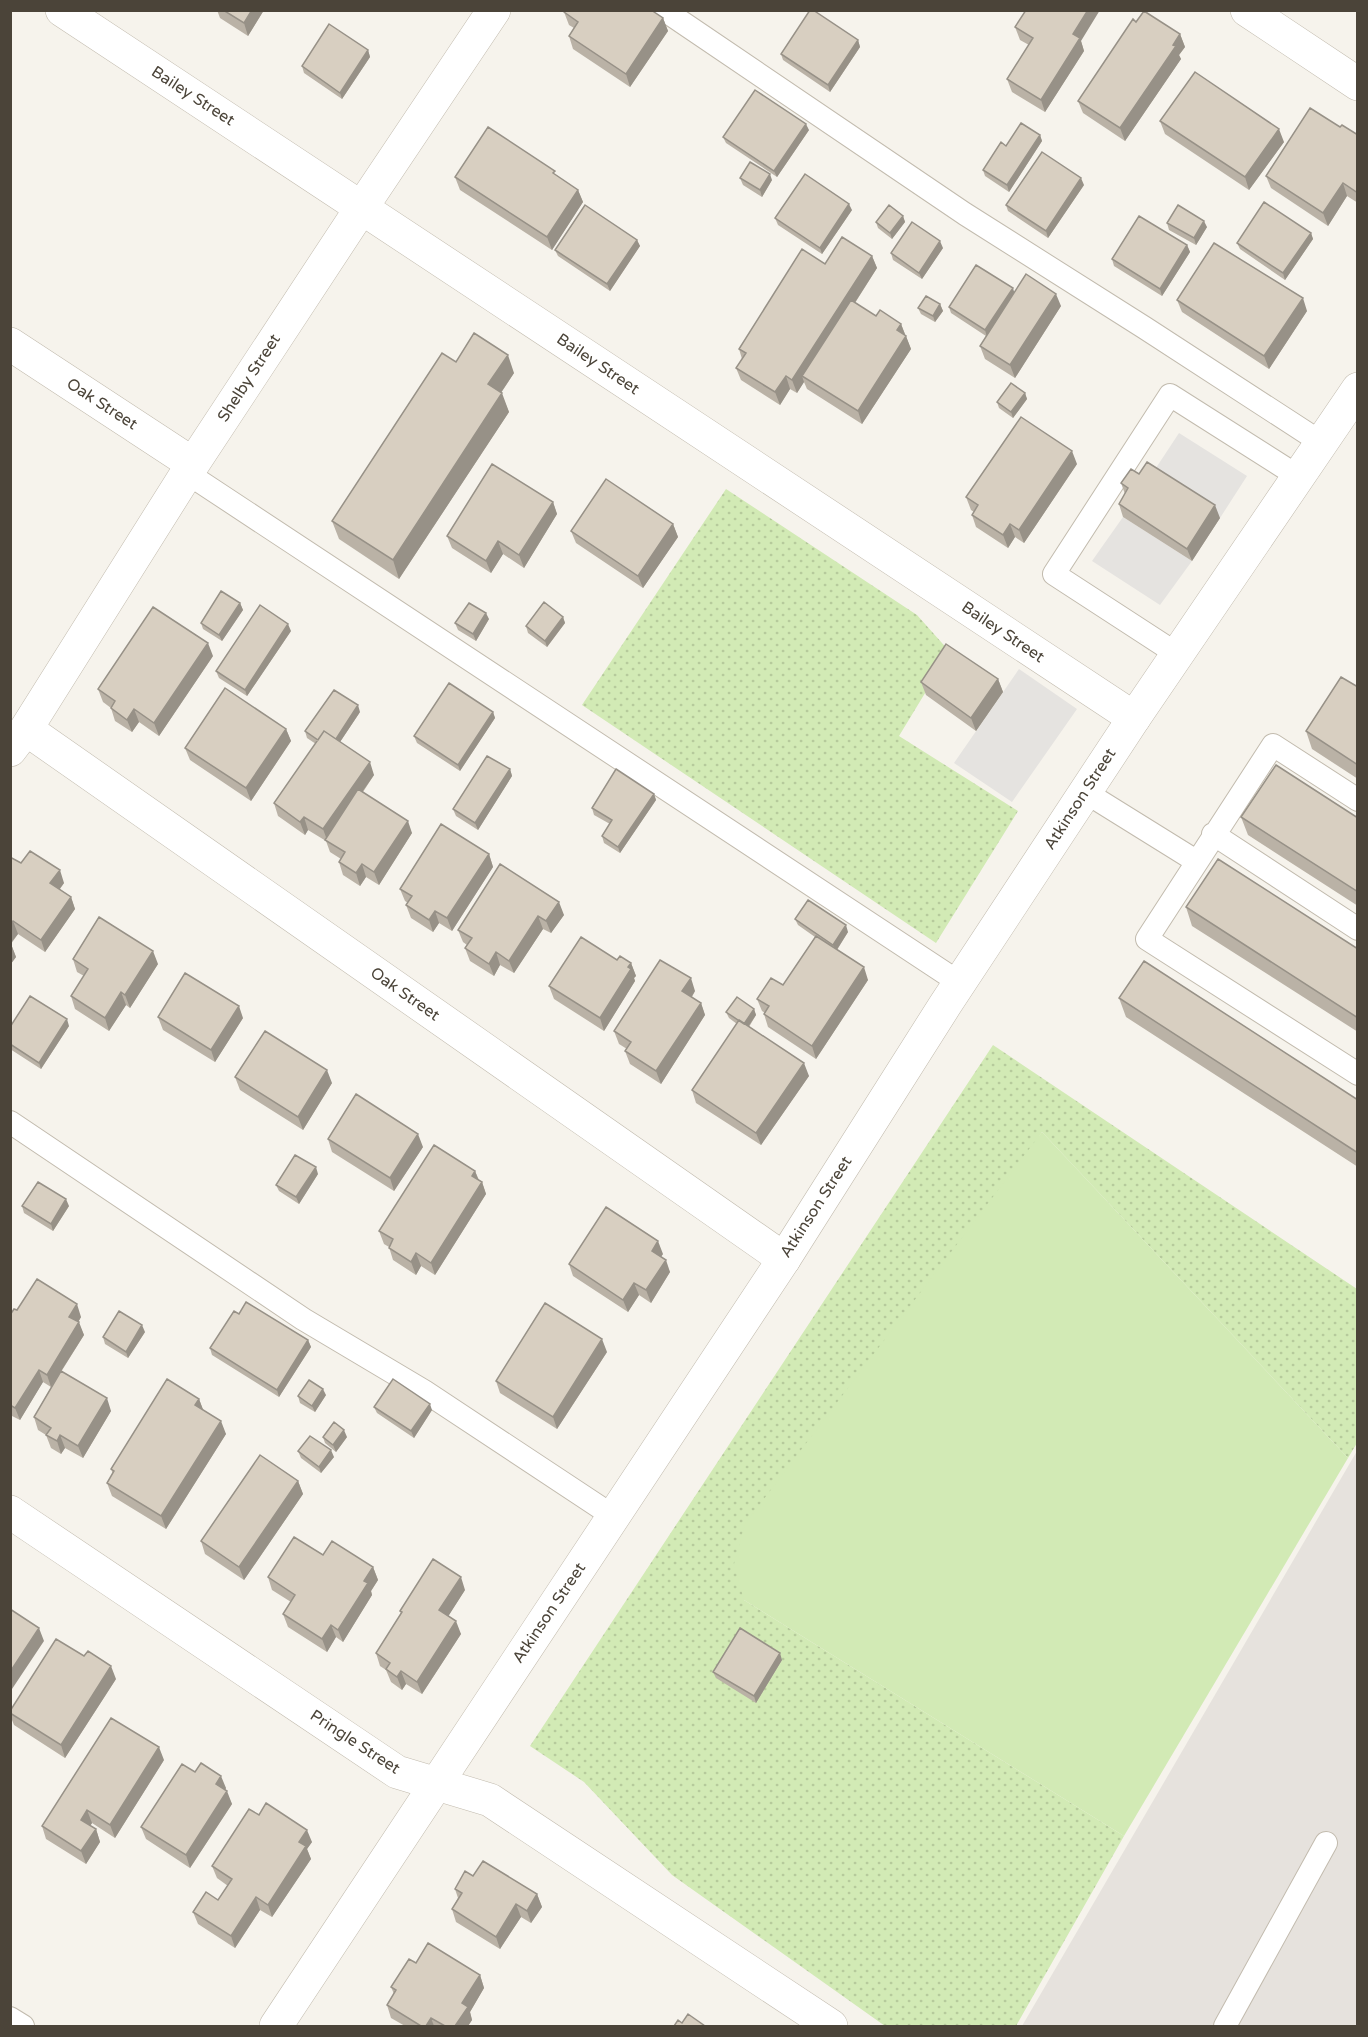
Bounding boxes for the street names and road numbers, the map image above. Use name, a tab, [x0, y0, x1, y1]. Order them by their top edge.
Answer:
street label: Bailey Street	[148, 62, 238, 130]
street label: Bailey Street	[553, 329, 643, 399]
street label: Shelby Street	[213, 330, 285, 426]
street label: Oak Street	[63, 374, 141, 434]
street label: Bailey Street	[958, 597, 1048, 667]
street label: Atkinson Street	[1040, 744, 1120, 854]
street label: Oak Street	[366, 963, 444, 1025]
street label: Atkinson Street	[776, 1152, 856, 1262]
street label: Atkinson Street	[508, 1559, 590, 1667]
street label: Pringle Street	[306, 1705, 404, 1779]

